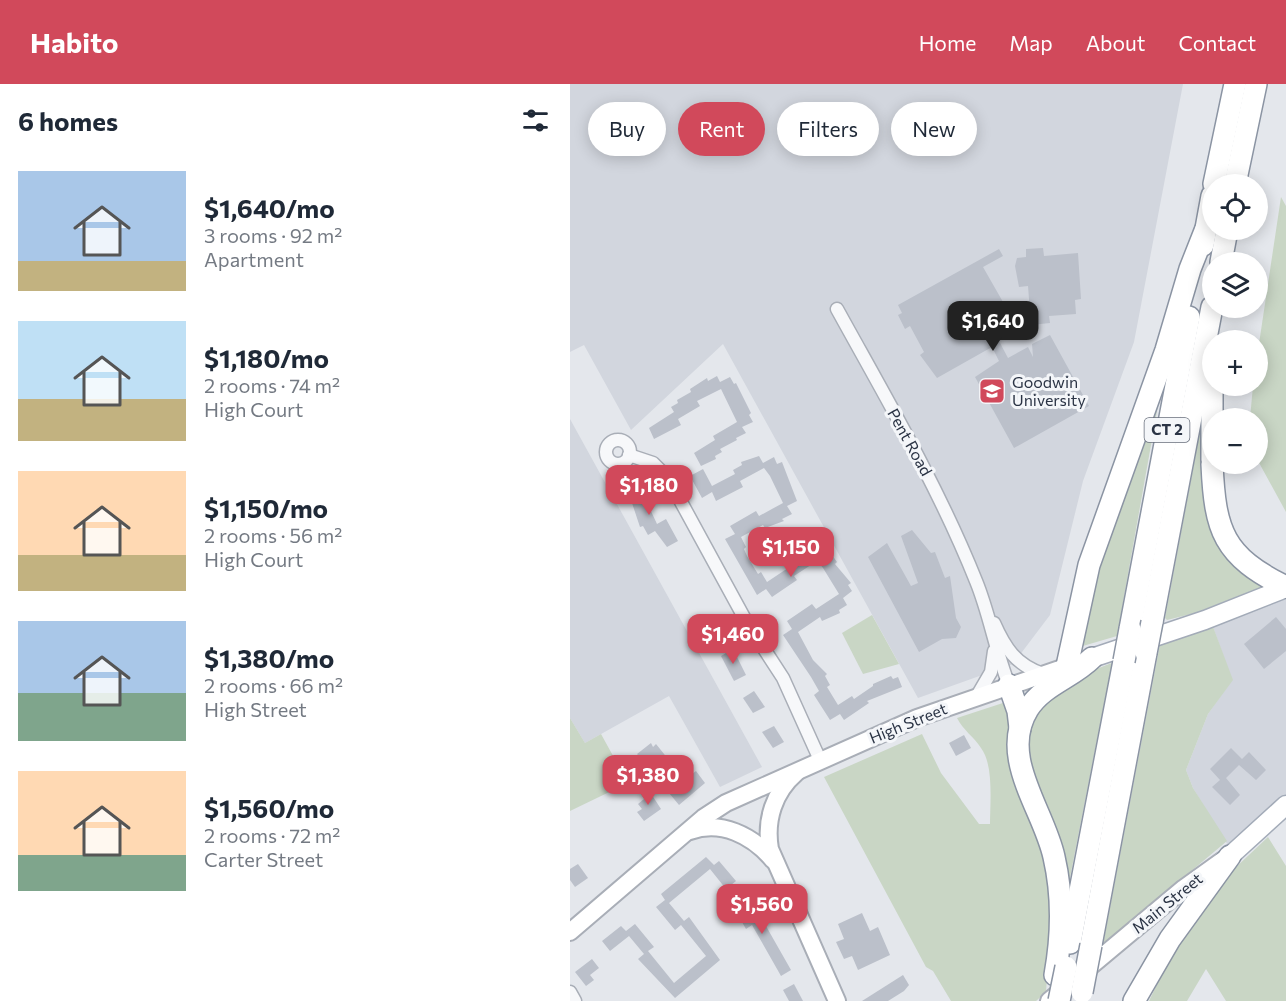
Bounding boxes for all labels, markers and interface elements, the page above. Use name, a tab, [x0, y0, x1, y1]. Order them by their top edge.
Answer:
text: Habito	[30, 25, 119, 59]
text: Home	[919, 30, 976, 55]
text: Map	[1009, 30, 1053, 55]
text: About	[1086, 30, 1145, 55]
text: Contact	[1178, 30, 1256, 55]
chip: Buy	[588, 102, 666, 156]
chip: Rent	[678, 102, 765, 156]
chip: Filters	[777, 102, 879, 156]
chip: New	[891, 102, 977, 156]
icon: filters	[519, 104, 552, 137]
text: 6 homes	[18, 105, 118, 136]
map controls	[1202, 174, 1268, 474]
button: locate	[1202, 174, 1268, 240]
text: $1,640/mo	[204, 192, 335, 223]
icon: home	[66, 195, 138, 267]
text: 3 rooms · 92 m²	[204, 223, 342, 247]
text: Apartment	[204, 247, 304, 271]
button: layers	[1202, 252, 1268, 318]
pin: $1,640	[944, 301, 1042, 352]
text: $1,640	[961, 308, 1025, 332]
button: +	[1202, 330, 1268, 396]
text: $1,180/mo	[204, 342, 329, 373]
icon: home	[66, 345, 138, 417]
place label: Goodwin University	[1012, 372, 1086, 409]
text: 2 rooms · 74 m²	[204, 373, 340, 397]
school or university icon: Goodwin University	[977, 376, 1007, 406]
text: High Court	[204, 397, 303, 421]
street label: Pent Road	[884, 405, 937, 479]
button: −	[1202, 408, 1268, 474]
road number: CT 2	[1144, 418, 1190, 442]
pin: $1,180	[600, 465, 698, 516]
text: $1,180	[620, 472, 678, 496]
text: $1,150/mo	[204, 492, 328, 523]
icon: home	[66, 495, 138, 567]
text: 2 rooms · 56 m²	[204, 523, 342, 547]
pin: $1,150	[742, 527, 840, 578]
text: $1,150	[762, 534, 820, 558]
text: High Court	[204, 547, 303, 571]
pin: $1,460	[684, 614, 782, 665]
text: $1,460	[701, 621, 765, 645]
text: $1,380/mo	[204, 642, 334, 673]
icon: home	[66, 645, 138, 717]
text: 2 rooms · 66 m²	[204, 673, 343, 697]
text: High Street	[204, 697, 307, 721]
street label: High Street	[866, 698, 950, 747]
pin: $1,380	[599, 755, 697, 806]
text: $1,380	[617, 762, 679, 786]
text: $1,560/mo	[204, 792, 334, 823]
icon: home	[66, 795, 138, 867]
text: 2 rooms · 72 m²	[204, 823, 340, 847]
text: Carter Street	[204, 847, 323, 871]
street label: Main Street	[1128, 868, 1206, 937]
pin: $1,560	[713, 884, 811, 935]
text: $1,560	[731, 891, 793, 915]

